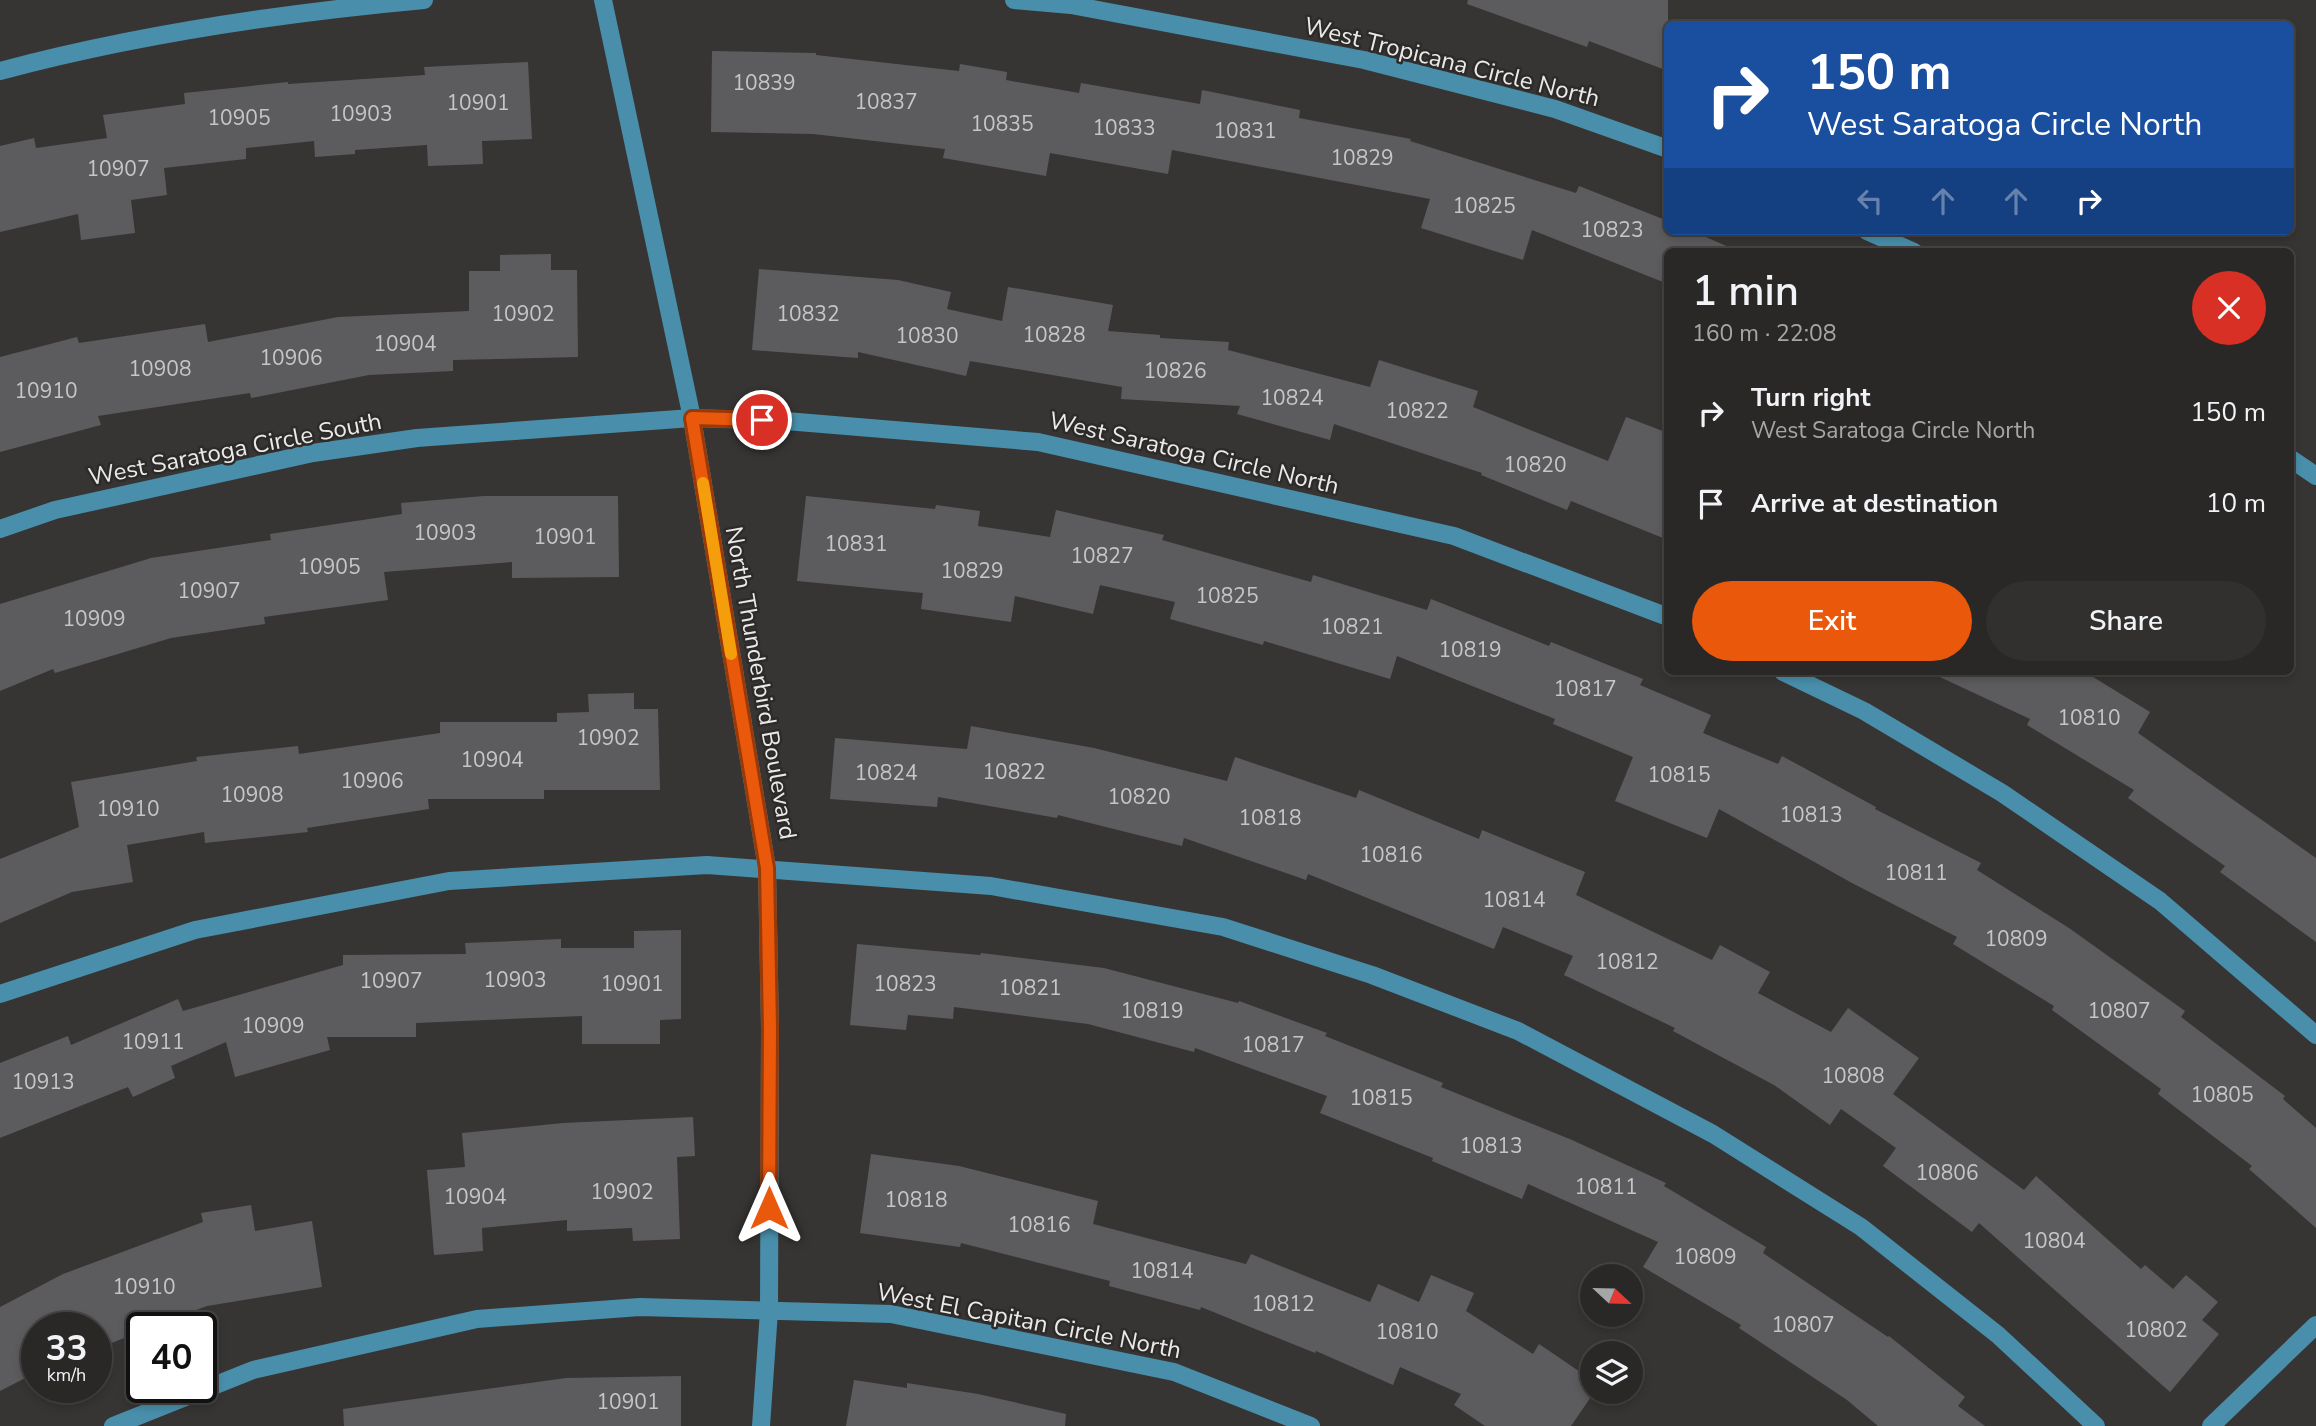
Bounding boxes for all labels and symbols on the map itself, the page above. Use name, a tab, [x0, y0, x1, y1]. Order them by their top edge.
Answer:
street label: West Tropicana Circle North	[1301, 10, 1603, 114]
house number: 10839	[733, 69, 796, 97]
house number: 10837	[855, 88, 918, 116]
house number: 10901	[447, 89, 510, 117]
house number: 10903	[330, 100, 393, 128]
house number: 10905	[208, 104, 271, 132]
house number: 10835	[971, 110, 1034, 138]
house number: 10833	[1093, 114, 1156, 142]
house number: 10831	[1214, 117, 1277, 145]
house number: 10829	[1331, 144, 1394, 172]
house number: 10907	[87, 155, 150, 183]
house number: 10825	[1453, 192, 1516, 220]
house number: 10823	[1581, 216, 1644, 244]
house number: 10902	[492, 300, 555, 328]
house number: 10832	[777, 300, 840, 328]
house number: 10828	[1023, 321, 1086, 349]
house number: 10830	[896, 322, 959, 350]
house number: 10904	[374, 330, 437, 358]
house number: 10906	[260, 344, 323, 372]
house number: 10908	[129, 355, 192, 383]
house number: 10826	[1144, 357, 1207, 385]
house number: 10910	[15, 377, 78, 405]
house number: 10824	[1261, 384, 1324, 412]
pin	[732, 390, 792, 450]
house number: 10822	[1386, 397, 1449, 425]
street label: West Saratoga Circle North	[1046, 404, 1342, 502]
street label: West Saratoga Circle South	[86, 405, 384, 493]
house number: 10820	[1504, 451, 1567, 479]
house number: 10903	[414, 519, 477, 547]
house number: 10901	[534, 523, 597, 551]
street label: North Thunderbird Boulevard	[718, 524, 804, 842]
house number: 10831	[825, 530, 888, 558]
house number: 10827	[1071, 542, 1134, 570]
house number: 10905	[298, 553, 361, 581]
house number: 10829	[941, 557, 1004, 585]
house number: 10907	[178, 577, 241, 605]
house number: 10825	[1196, 582, 1259, 610]
house number: 10909	[63, 605, 126, 633]
house number: 10821	[1321, 613, 1384, 641]
house number: 10819	[1439, 636, 1502, 664]
house number: 10817	[1554, 675, 1617, 703]
house number: 10810	[2058, 704, 2121, 732]
house number: 10902	[577, 724, 640, 752]
house number: 10904	[461, 746, 524, 774]
house number: 10822	[983, 758, 1046, 786]
house number: 10824	[855, 759, 918, 787]
house number: 10815	[1648, 761, 1711, 789]
house number: 10906	[341, 767, 404, 795]
house number: 10908	[221, 781, 284, 809]
house number: 10820	[1108, 783, 1171, 811]
house number: 10910	[97, 795, 160, 823]
house number: 10813	[1780, 801, 1843, 829]
house number: 10818	[1239, 804, 1302, 832]
house number: 10816	[1360, 841, 1423, 869]
house number: 10811	[1885, 859, 1948, 887]
house number: 10814	[1483, 886, 1546, 914]
house number: 10809	[1985, 925, 2048, 953]
house number: 10812	[1596, 948, 1659, 976]
house number: 10903	[484, 966, 547, 994]
house number: 10907	[360, 967, 423, 995]
house number: 10901	[601, 970, 664, 998]
house number: 10823	[874, 970, 937, 998]
house number: 10821	[999, 974, 1062, 1002]
house number: 10819	[1121, 997, 1184, 1025]
house number: 10807	[2088, 997, 2151, 1025]
house number: 10909	[242, 1012, 305, 1040]
house number: 10911	[122, 1028, 185, 1056]
house number: 10817	[1242, 1031, 1305, 1059]
house number: 10808	[1822, 1062, 1885, 1090]
house number: 10913	[12, 1068, 75, 1096]
house number: 10805	[2191, 1081, 2254, 1109]
house number: 10815	[1350, 1084, 1413, 1112]
house number: 10813	[1460, 1132, 1523, 1160]
house number: 10806	[1916, 1159, 1979, 1187]
position arrow	[732, 1171, 806, 1245]
house number: 10811	[1575, 1173, 1638, 1201]
house number: 10902	[591, 1178, 654, 1206]
house number: 10904	[444, 1183, 507, 1211]
house number: 10818	[885, 1186, 948, 1214]
house number: 10816	[1008, 1211, 1071, 1239]
house number: 10804	[2023, 1227, 2086, 1255]
house number: 10809	[1674, 1243, 1737, 1271]
house number: 10814	[1131, 1257, 1194, 1285]
north arrow	[1580, 1264, 1643, 1326]
house number: 10910	[113, 1273, 176, 1301]
street label: West El Capitan Circle North	[874, 1276, 1184, 1366]
house number: 10812	[1252, 1290, 1315, 1318]
house number: 10807	[1772, 1311, 1835, 1339]
speed limit sign: 40	[126, 1312, 217, 1403]
house number: 10802	[2125, 1316, 2188, 1344]
house number: 10810	[1376, 1318, 1439, 1346]
house number: 10901	[597, 1388, 660, 1416]

